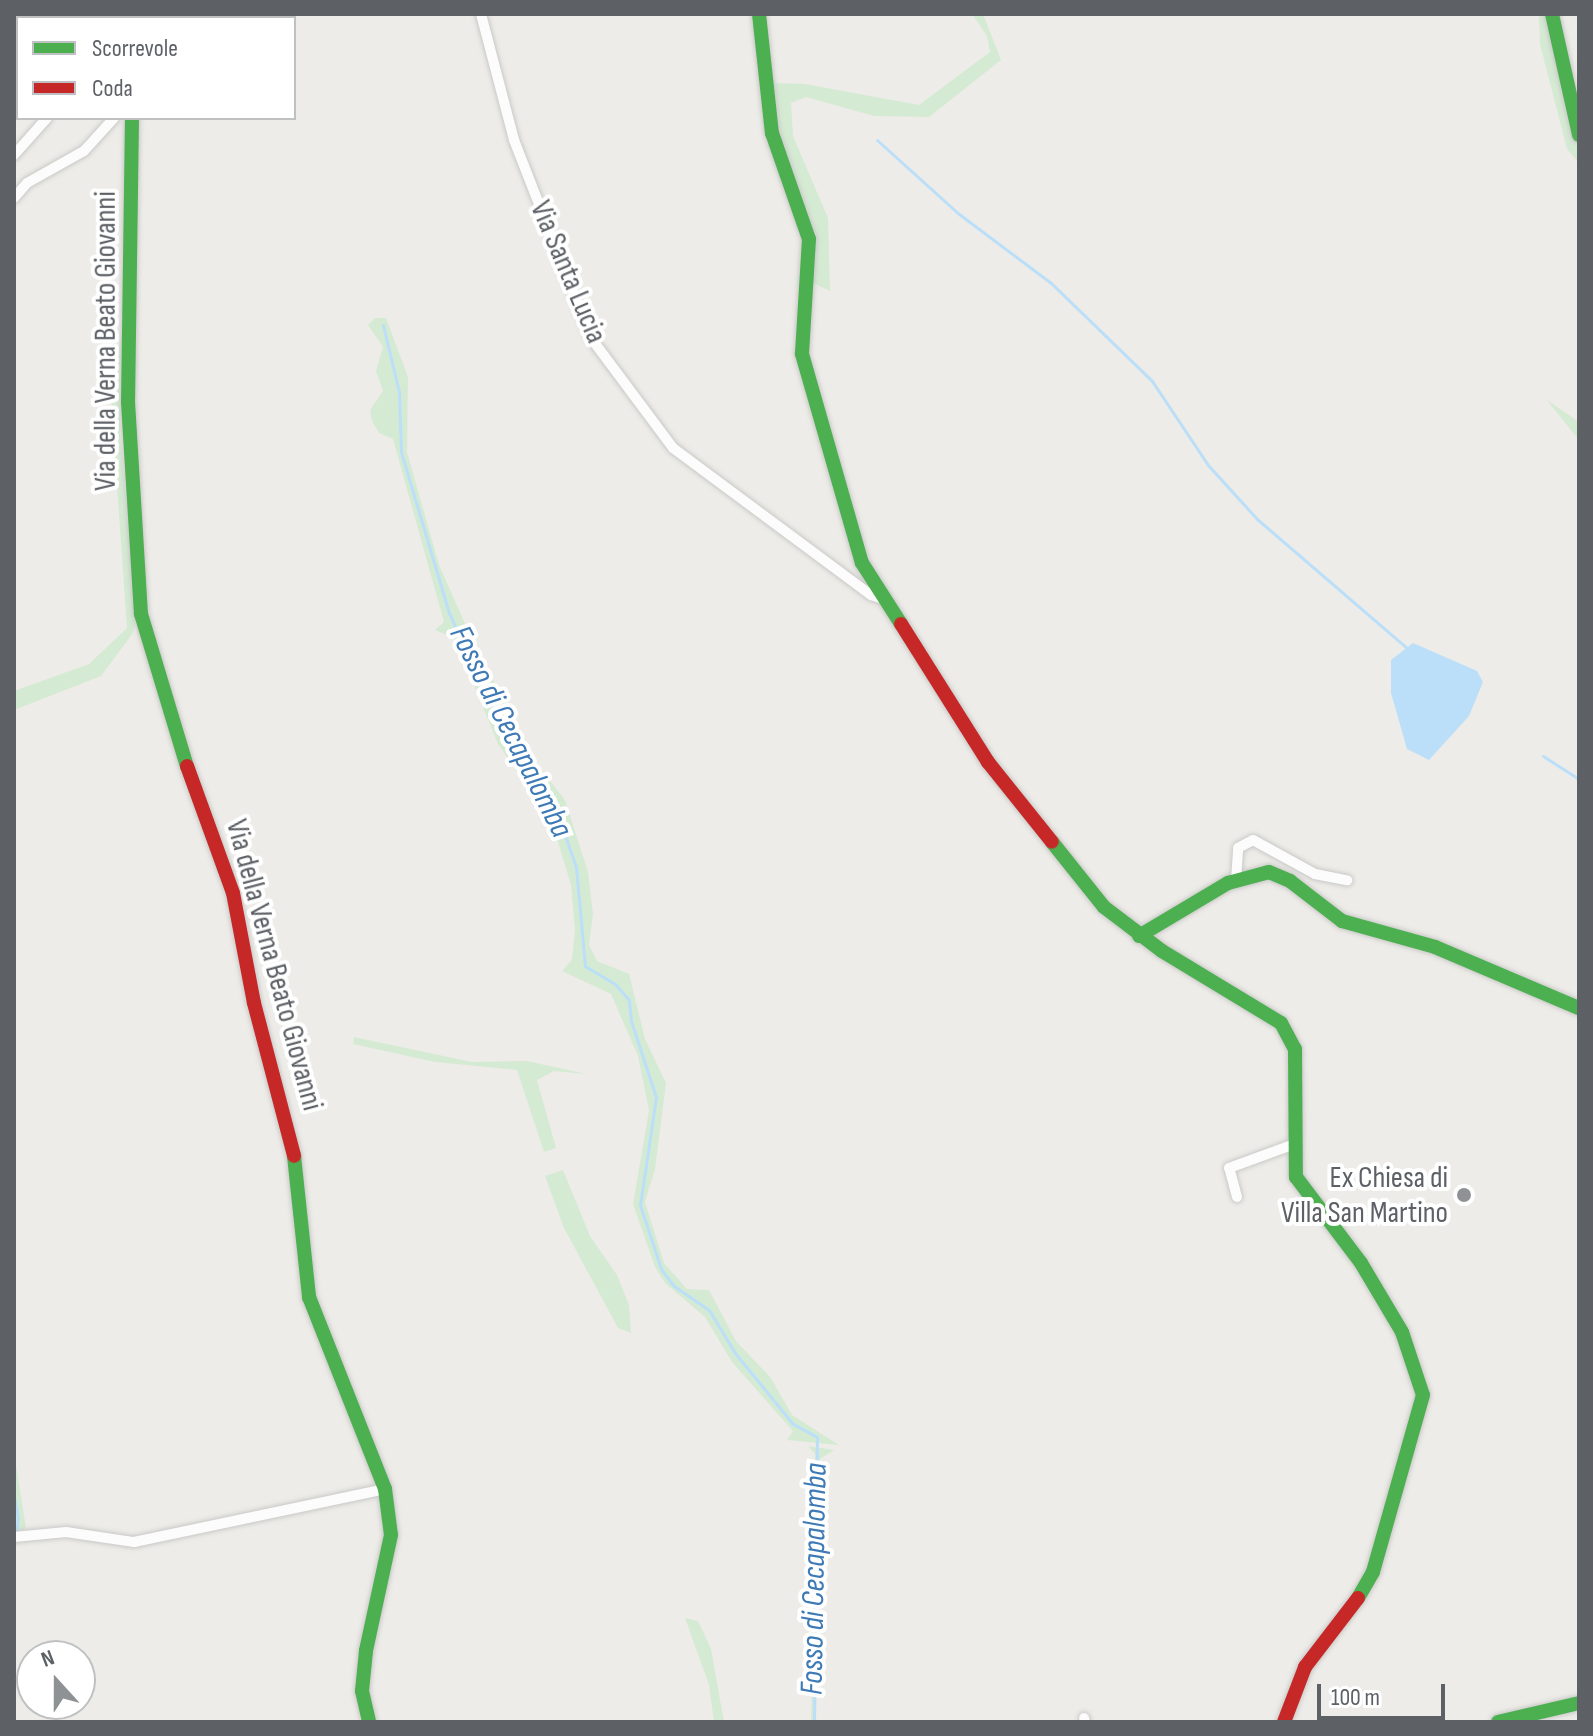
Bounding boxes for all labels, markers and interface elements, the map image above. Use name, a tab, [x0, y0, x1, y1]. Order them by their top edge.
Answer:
legend	[16, 16, 296, 120]
text: Scorrevole	[92, 34, 178, 63]
text: Coda	[92, 74, 133, 103]
street label: Via della Verna Beato Giovanni	[88, 191, 124, 491]
street label: Via Santa Lucia	[522, 196, 614, 348]
water label: Fosso di Cecapalomba	[440, 620, 580, 844]
street label: Via della Verna Beato Giovanni	[218, 816, 330, 1114]
place label: Ex Chiesa di Villa San Martino	[1281, 1160, 1448, 1230]
marker: Ex Chiesa di Villa San Martino	[1455, 1186, 1473, 1204]
water label: Fosso di Cecapalomba	[794, 1462, 836, 1696]
north arrow	[16, 1640, 96, 1720]
text: N	[38, 1644, 58, 1674]
scale bar	[1321, 1668, 1449, 1718]
text: 100 m	[1331, 1683, 1380, 1712]

